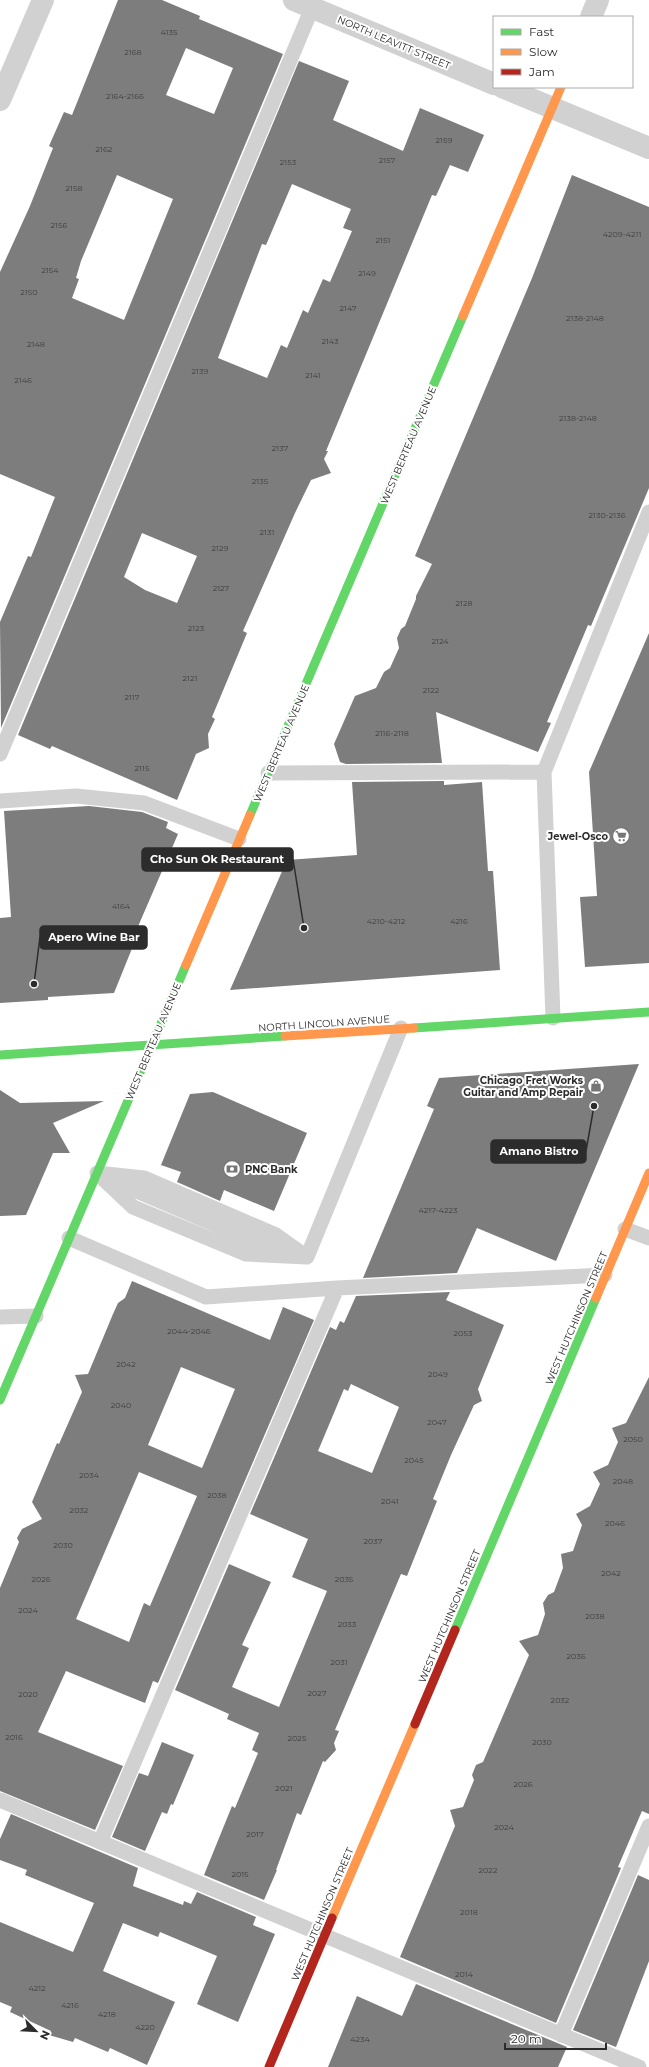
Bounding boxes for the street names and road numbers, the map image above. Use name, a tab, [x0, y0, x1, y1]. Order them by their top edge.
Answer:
street label: NORTH LEAVITT STREET	[335, 13, 453, 72]
street label: WEST BERTEAU AVENUE	[378, 384, 439, 506]
street label: WEST BERTEAU AVENUE	[251, 682, 312, 804]
street label: WEST BERTEAU AVENUE	[123, 980, 184, 1102]
street label: NORTH LINCOLN AVENUE	[258, 1012, 391, 1035]
street label: WEST HUTCHINSON STREET	[542, 1249, 611, 1387]
street label: WEST HUTCHINSON STREET	[415, 1547, 484, 1685]
street label: WEST HUTCHINSON STREET	[288, 1845, 357, 1983]

